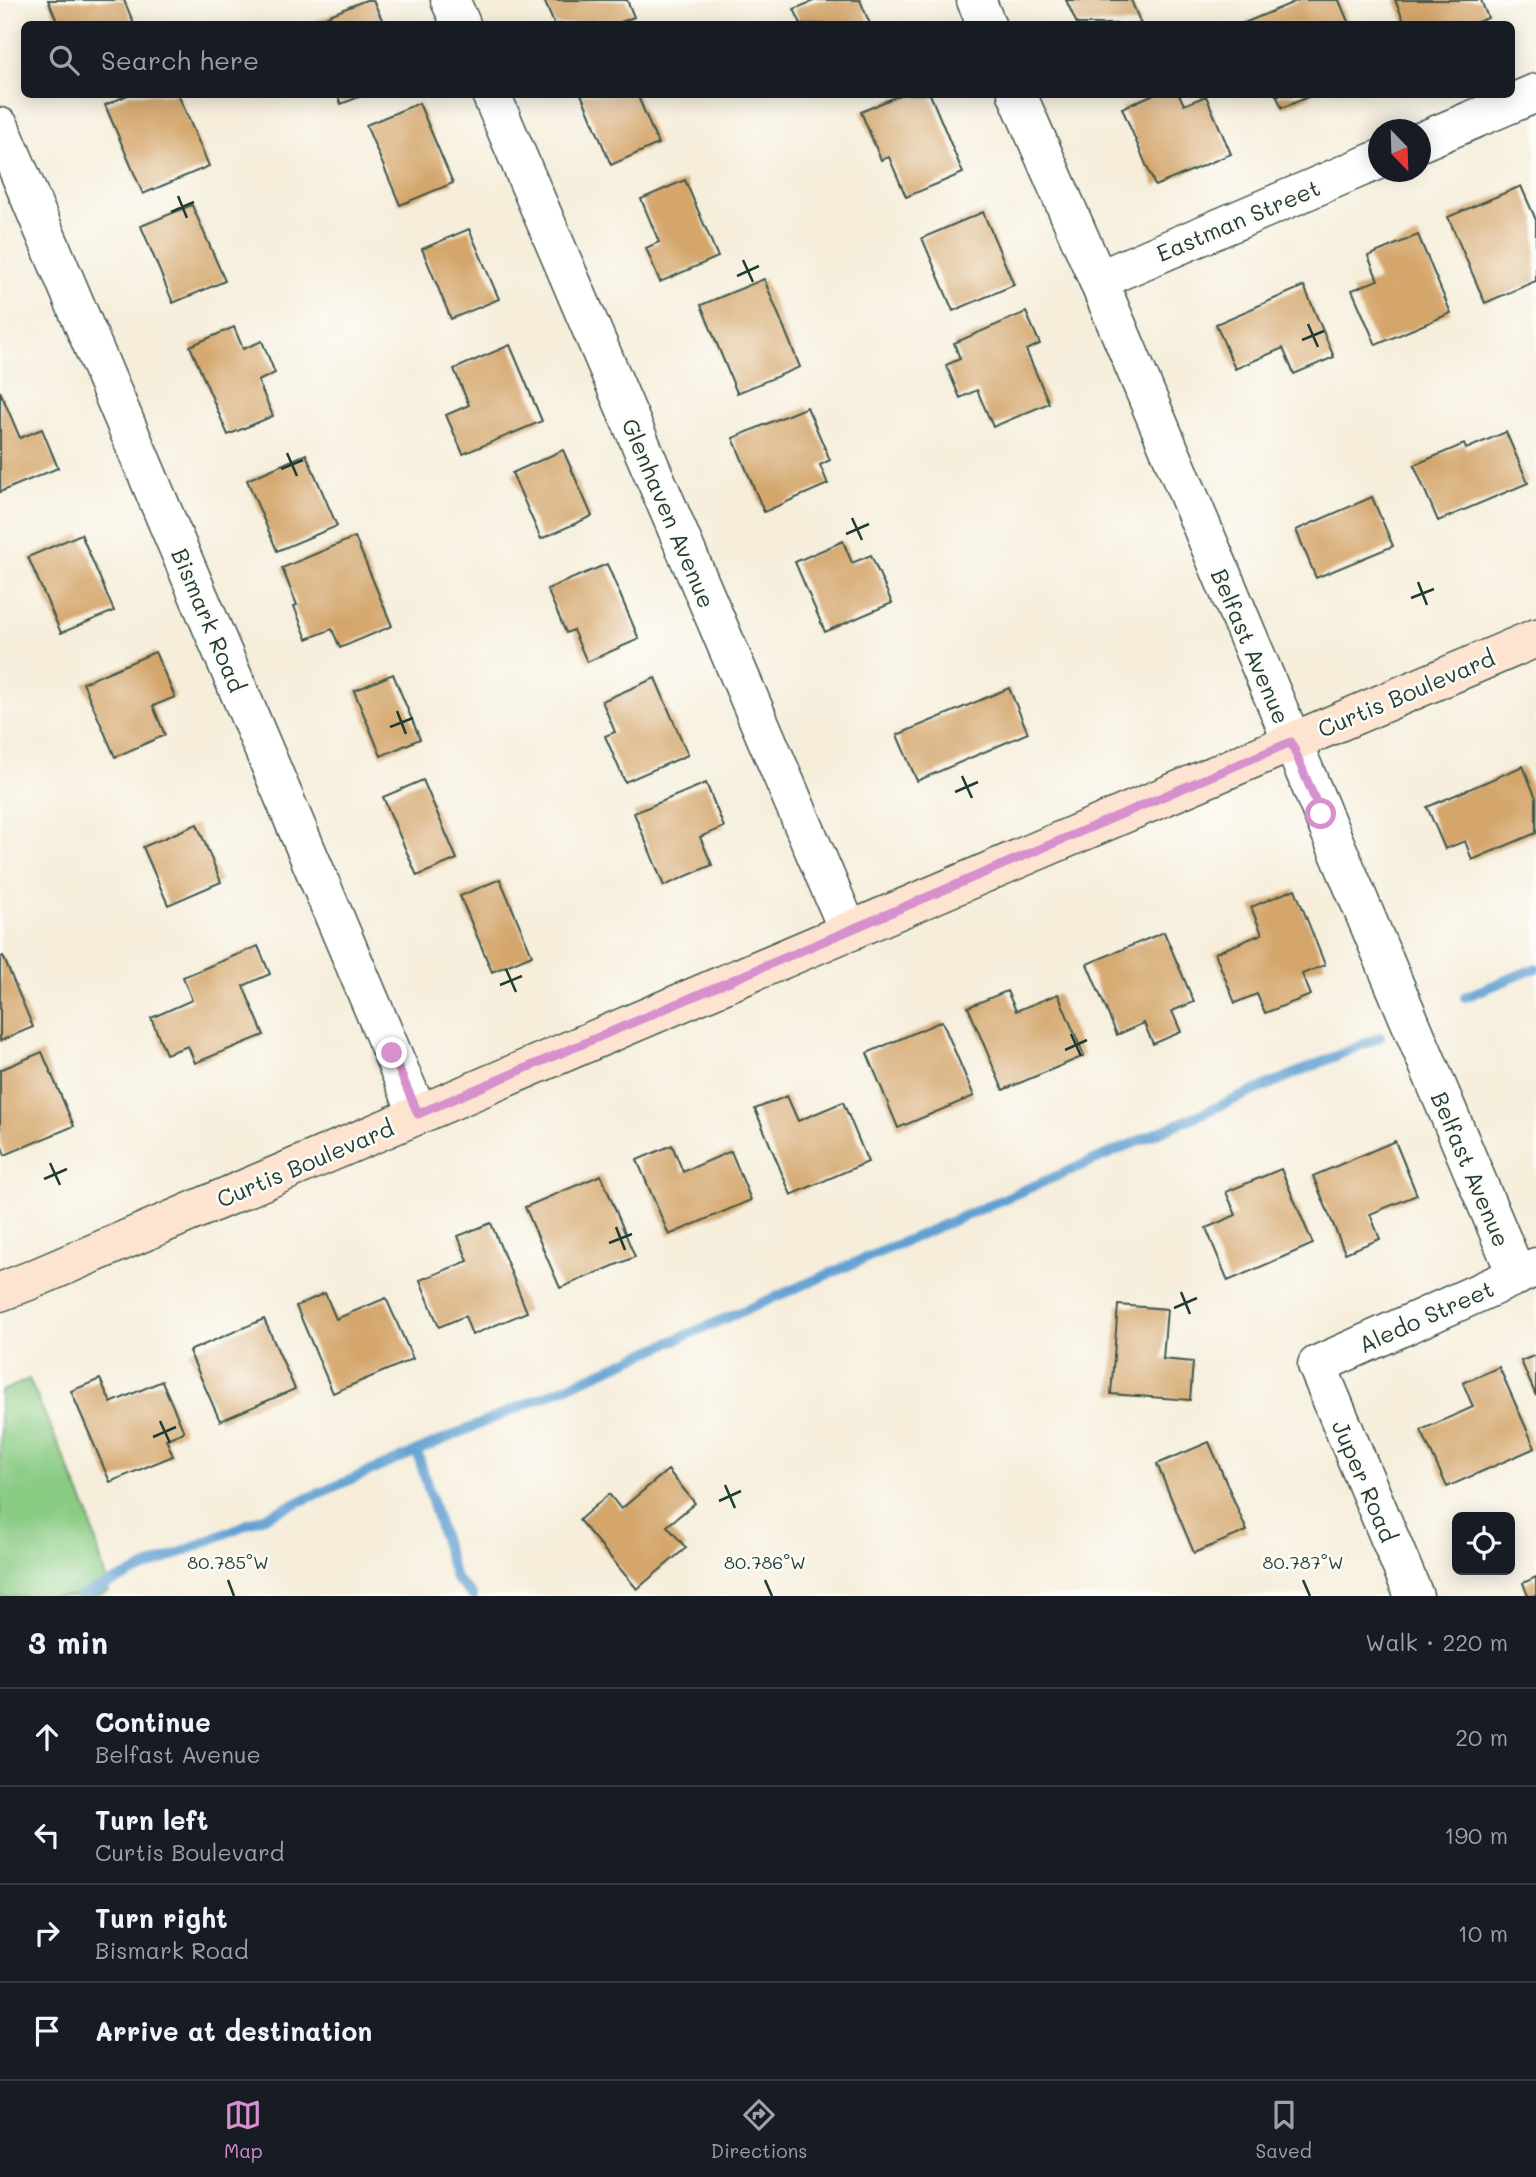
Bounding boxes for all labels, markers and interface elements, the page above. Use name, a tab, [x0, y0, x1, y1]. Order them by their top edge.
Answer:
search box	[21, 21, 1515, 98]
icon: search	[45, 41, 83, 79]
text: Search here	[101, 43, 259, 77]
north arrow	[1368, 119, 1431, 182]
street label: Eastman Street	[1152, 172, 1324, 268]
street label: Glenhaven Avenue	[615, 414, 723, 612]
street label: Bismark Road	[165, 543, 253, 697]
street label: Belfast Avenue	[1205, 564, 1297, 728]
street label: Curtis Boulevard	[1313, 642, 1499, 744]
route start	[1305, 798, 1336, 829]
route end	[376, 1037, 407, 1068]
street label: Belfast Avenue	[1425, 1087, 1517, 1251]
street label: Curtis Boulevard	[212, 1112, 398, 1214]
street label: Aledo Street	[1354, 1273, 1498, 1359]
street label: Juper Road	[1326, 1415, 1404, 1547]
map controls	[1452, 1512, 1515, 1575]
button: locate	[1452, 1512, 1515, 1575]
text: 80.785°W	[187, 1550, 269, 1574]
text: 80.786°W	[724, 1550, 806, 1574]
text: 80.787°W	[1263, 1550, 1343, 1574]
text: 3 min	[28, 1622, 108, 1662]
text: Walk · 220 m	[1365, 1627, 1508, 1657]
text: Continue	[95, 1705, 211, 1739]
icon: ahead	[28, 1718, 66, 1756]
text: 20 m	[1455, 1722, 1508, 1752]
text: Belfast Avenue	[95, 1739, 261, 1769]
text: Turn left	[95, 1803, 208, 1837]
icon: left	[28, 1816, 66, 1854]
text: 190 m	[1444, 1820, 1508, 1850]
text: Curtis Boulevard	[95, 1837, 284, 1867]
text: Turn right	[95, 1901, 228, 1935]
icon: right	[28, 1914, 66, 1952]
text: 10 m	[1458, 1918, 1508, 1948]
text: Bismark Road	[95, 1935, 249, 1965]
icon: arrive	[28, 2012, 66, 2050]
text: Arrive at destination	[95, 2014, 372, 2048]
tab: Map	[224, 2096, 263, 2163]
tab: Directions	[711, 2096, 807, 2163]
tab: Saved	[1256, 2096, 1312, 2163]

